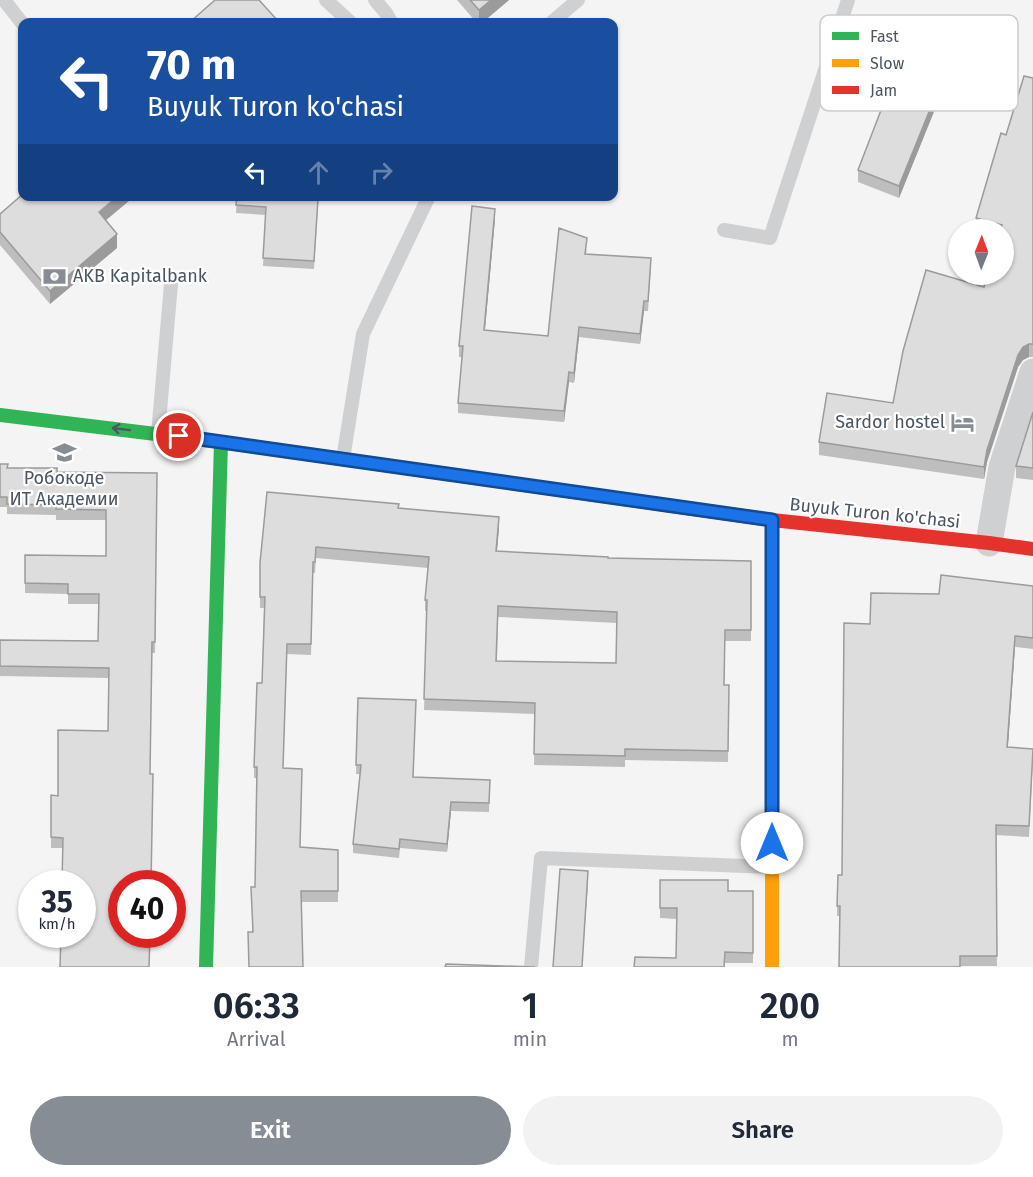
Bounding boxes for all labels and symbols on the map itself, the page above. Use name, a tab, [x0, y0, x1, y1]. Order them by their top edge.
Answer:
legend	[820, 15, 1018, 111]
text: Fast	[870, 27, 899, 46]
text: Slow	[870, 54, 905, 73]
text: Jam	[870, 81, 897, 100]
north arrow	[948, 219, 1014, 285]
bank icon: AKB Kapitalbank	[42, 263, 68, 289]
place label: AKB Kapitalbank	[73, 265, 208, 287]
hotel icon: Sardor hostel	[950, 409, 976, 435]
pin	[153, 410, 204, 461]
place label: Sardor hostel	[835, 411, 945, 433]
one-way arrow	[112, 424, 132, 435]
school or university icon: Робокоде ИТ Академии	[51, 439, 77, 465]
place label: Робокоде ИТ Академии	[9, 467, 119, 510]
street label: Buyuk Turon ko'chasi	[789, 493, 961, 533]
position arrow	[740, 811, 804, 875]
speed limit sign: 40	[108, 870, 186, 948]

